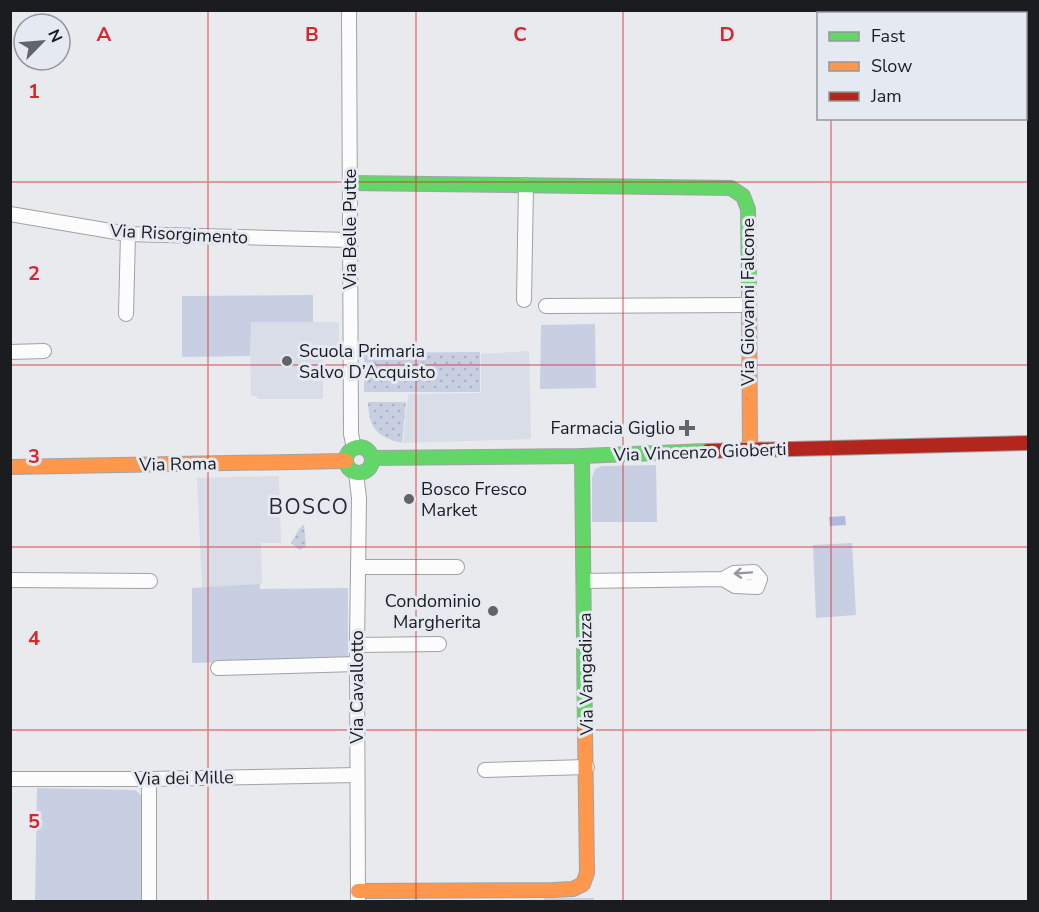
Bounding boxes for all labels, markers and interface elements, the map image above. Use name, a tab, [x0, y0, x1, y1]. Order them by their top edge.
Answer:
north arrow	[12, 12, 72, 72]
legend	[817, 12, 1027, 120]
text: A	[97, 21, 112, 48]
text: B	[305, 21, 319, 48]
text: C	[513, 21, 527, 48]
text: D	[719, 21, 735, 48]
text: Fast	[871, 24, 906, 48]
text: N	[42, 26, 67, 46]
text: Slow	[871, 54, 912, 78]
text: 1	[28, 78, 40, 105]
text: Jam	[870, 84, 902, 108]
street label: Via Belle Putte	[338, 169, 362, 290]
street label: Via Risorgimento	[108, 218, 249, 250]
street label: Via Giovanni Falcone	[736, 218, 760, 387]
text: 2	[28, 260, 40, 287]
place label: Scuola Primaria Salvo D’Acquisto	[299, 339, 436, 384]
marker: Scuola Primaria Salvo D’Acquisto	[280, 354, 294, 368]
place label: Farmacia Giglio	[551, 416, 675, 440]
marker: Farmacia Giglio	[680, 421, 694, 435]
street label: Via Vincenzo Gioberti	[612, 437, 787, 467]
text: 3	[28, 443, 40, 470]
street label: Via Roma	[138, 451, 217, 477]
place label: Bosco Fresco Market	[421, 477, 527, 522]
marker: Bosco Fresco Market	[402, 492, 416, 506]
district label: BOSCO	[269, 493, 349, 521]
one-way arrow	[734, 568, 754, 579]
place label: Condominio Margherita	[385, 589, 481, 634]
marker: Condominio Margherita	[486, 604, 500, 618]
street label: Via Vangadizza	[573, 612, 599, 737]
text: 4	[28, 625, 40, 652]
street label: Via Cavallotto	[345, 630, 369, 745]
street label: Via dei Mille	[133, 765, 234, 791]
text: 5	[28, 808, 40, 835]

